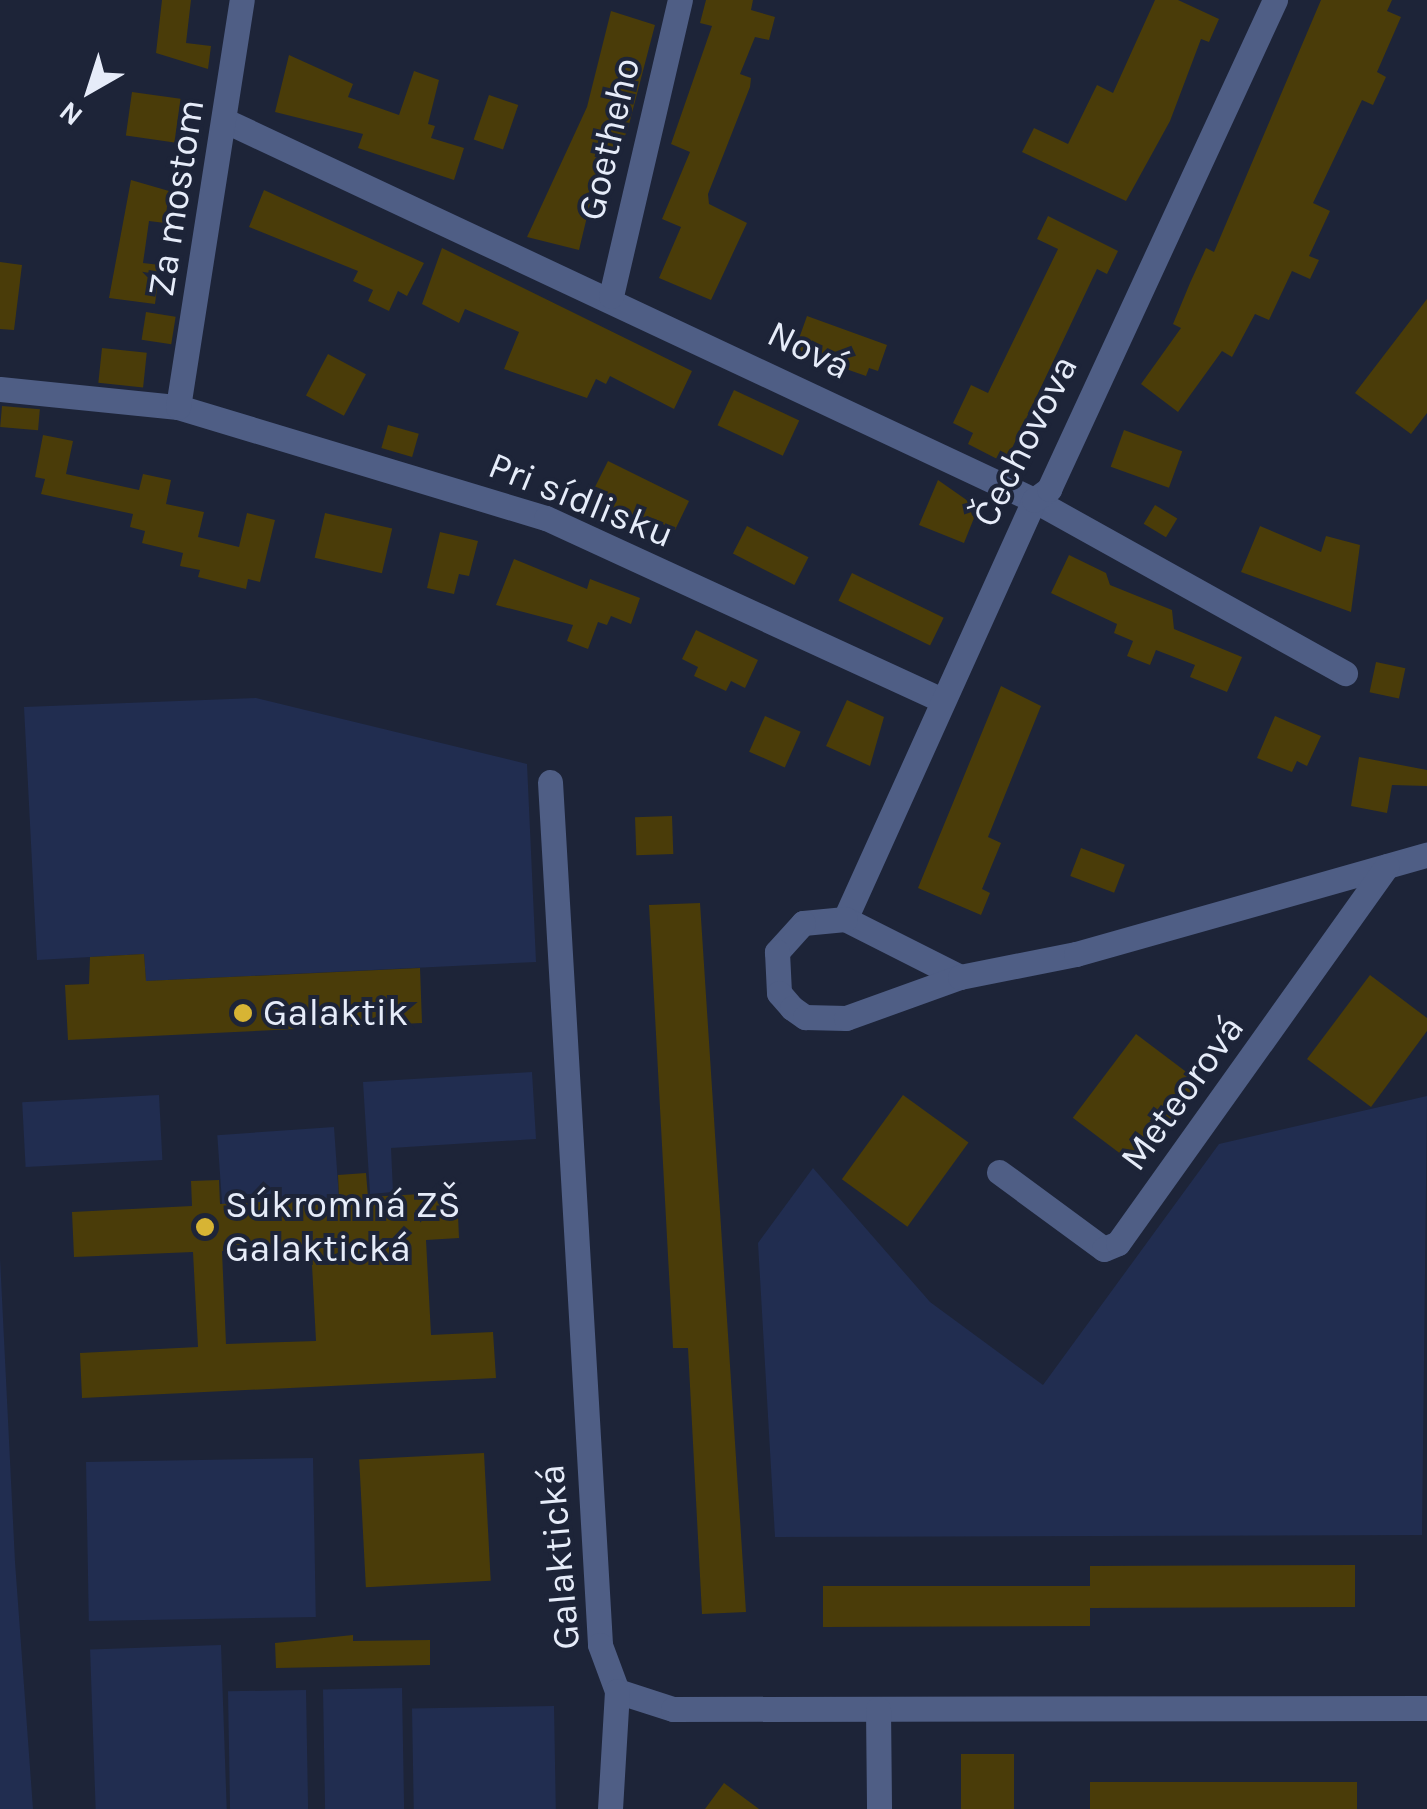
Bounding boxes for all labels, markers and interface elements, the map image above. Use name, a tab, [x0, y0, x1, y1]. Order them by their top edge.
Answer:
north arrow	[40, 40, 140, 140]
street label: Goetheho	[568, 53, 650, 225]
text: N	[53, 95, 89, 133]
street label: Za mostom	[138, 96, 214, 300]
street label: Nová	[760, 310, 858, 390]
street label: Čechovova	[962, 348, 1088, 534]
street label: Pri sídlisku	[482, 442, 680, 558]
place label: Galaktik	[263, 990, 408, 1036]
marker: Galaktik	[232, 1002, 254, 1024]
street label: Meteorová	[1110, 1006, 1254, 1180]
place label: Súkromná ZŠ Galaktická	[225, 1182, 461, 1272]
marker: Súkromná ZŠ Galaktická	[194, 1216, 216, 1238]
street label: Galaktická	[528, 1462, 590, 1652]

